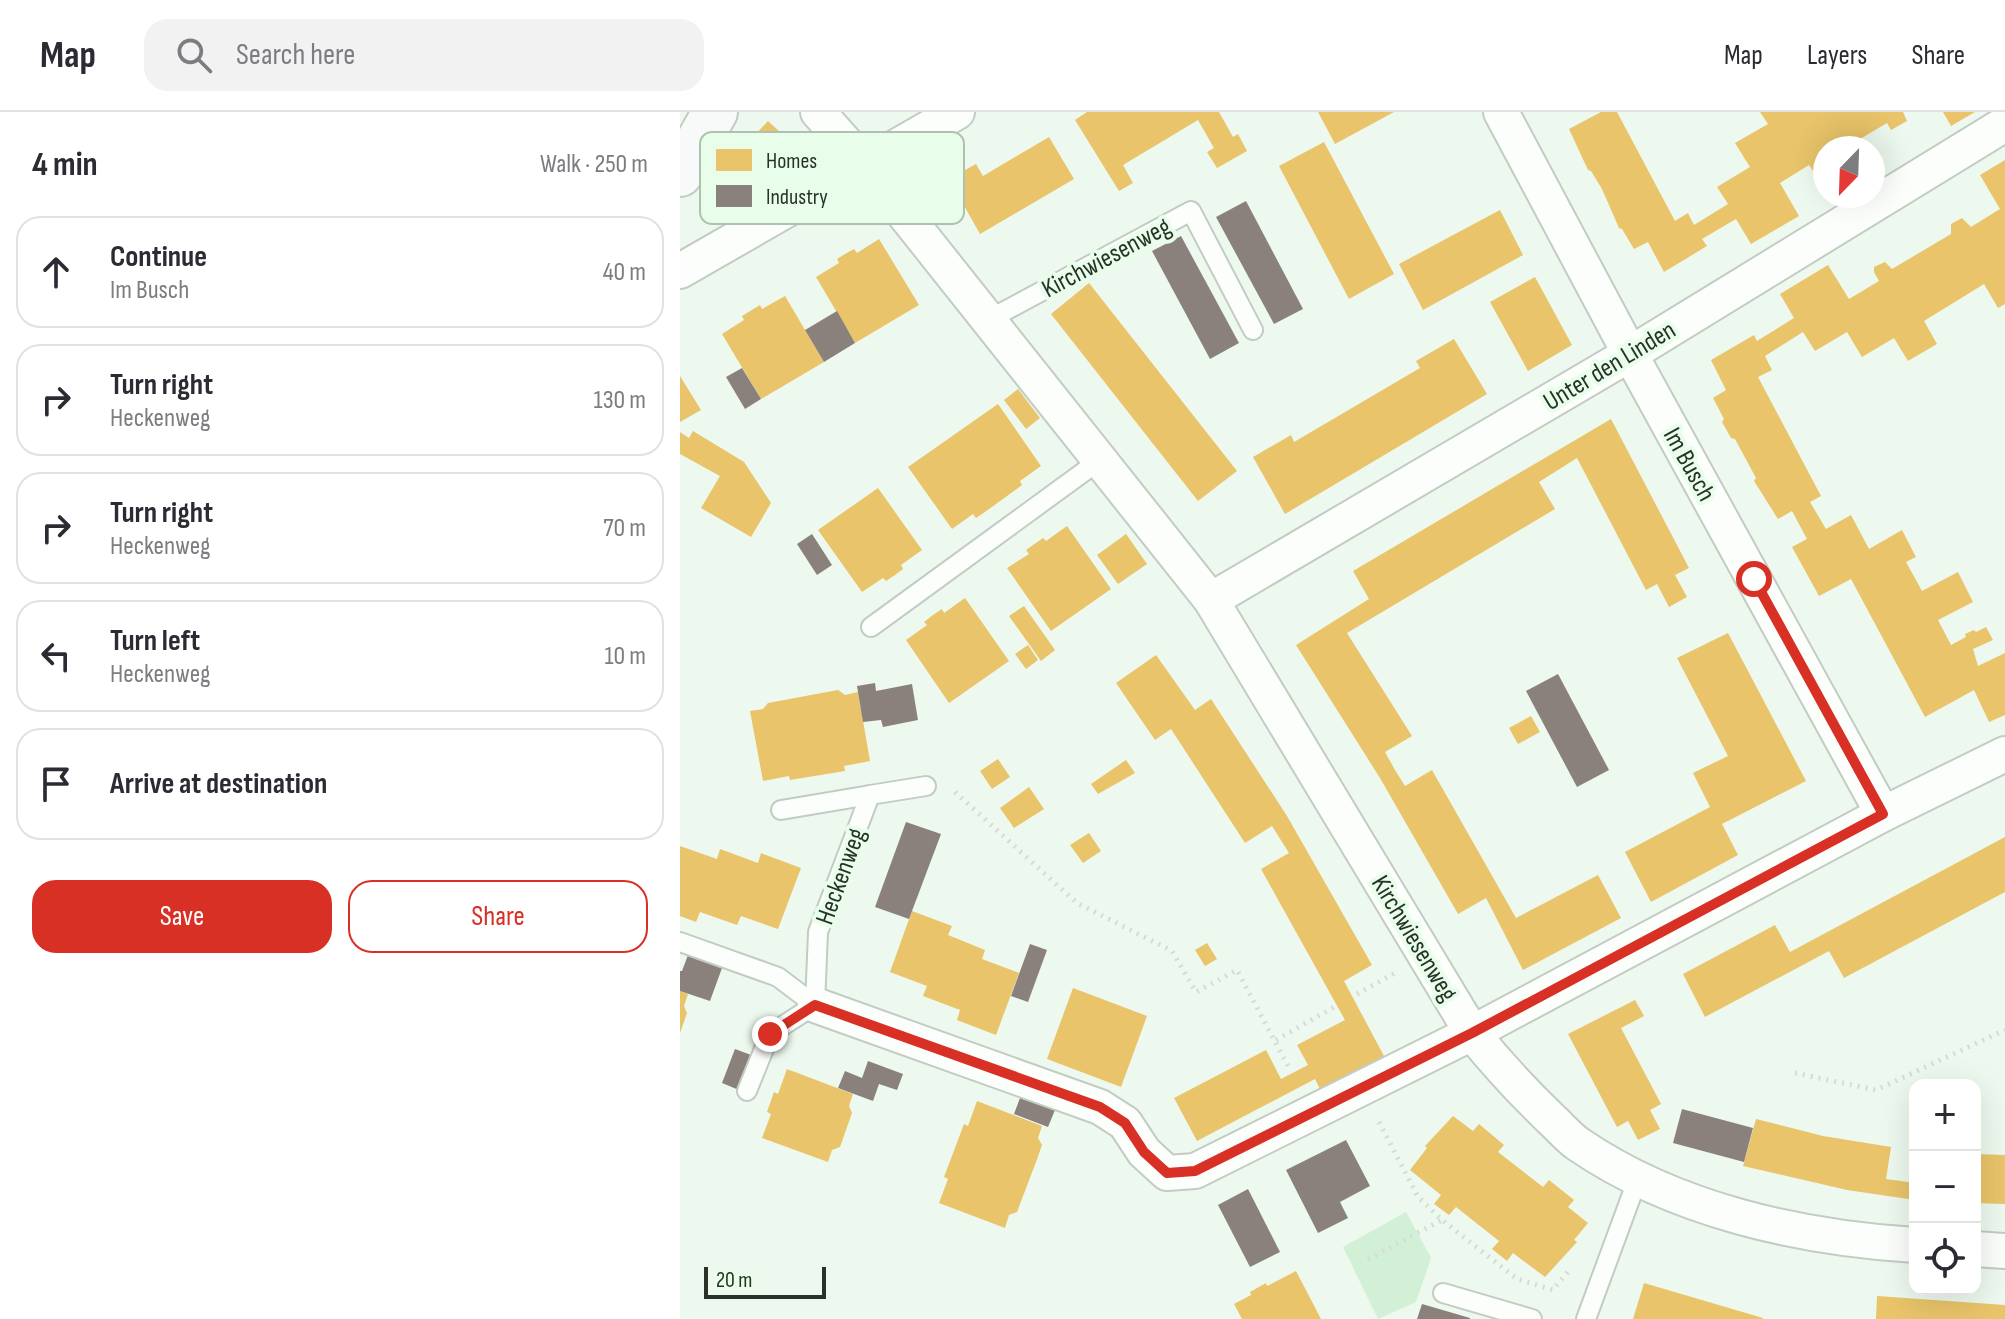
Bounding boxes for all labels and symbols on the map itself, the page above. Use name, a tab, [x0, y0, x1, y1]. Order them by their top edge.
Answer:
legend	[700, 132, 964, 224]
north arrow	[1813, 136, 1885, 208]
text: Homes	[766, 148, 817, 175]
text: Industry	[766, 184, 828, 211]
street label: Kirchwiesenweg	[1037, 211, 1176, 305]
street label: Unter den Linden	[1538, 315, 1681, 418]
street label: Im Busch	[1656, 422, 1721, 507]
route start	[1736, 561, 1772, 597]
street label: Heckenweg	[810, 824, 873, 929]
street label: Kirchwiesenweg	[1364, 870, 1463, 1007]
route end	[752, 1016, 788, 1052]
scale bar	[704, 1263, 826, 1299]

